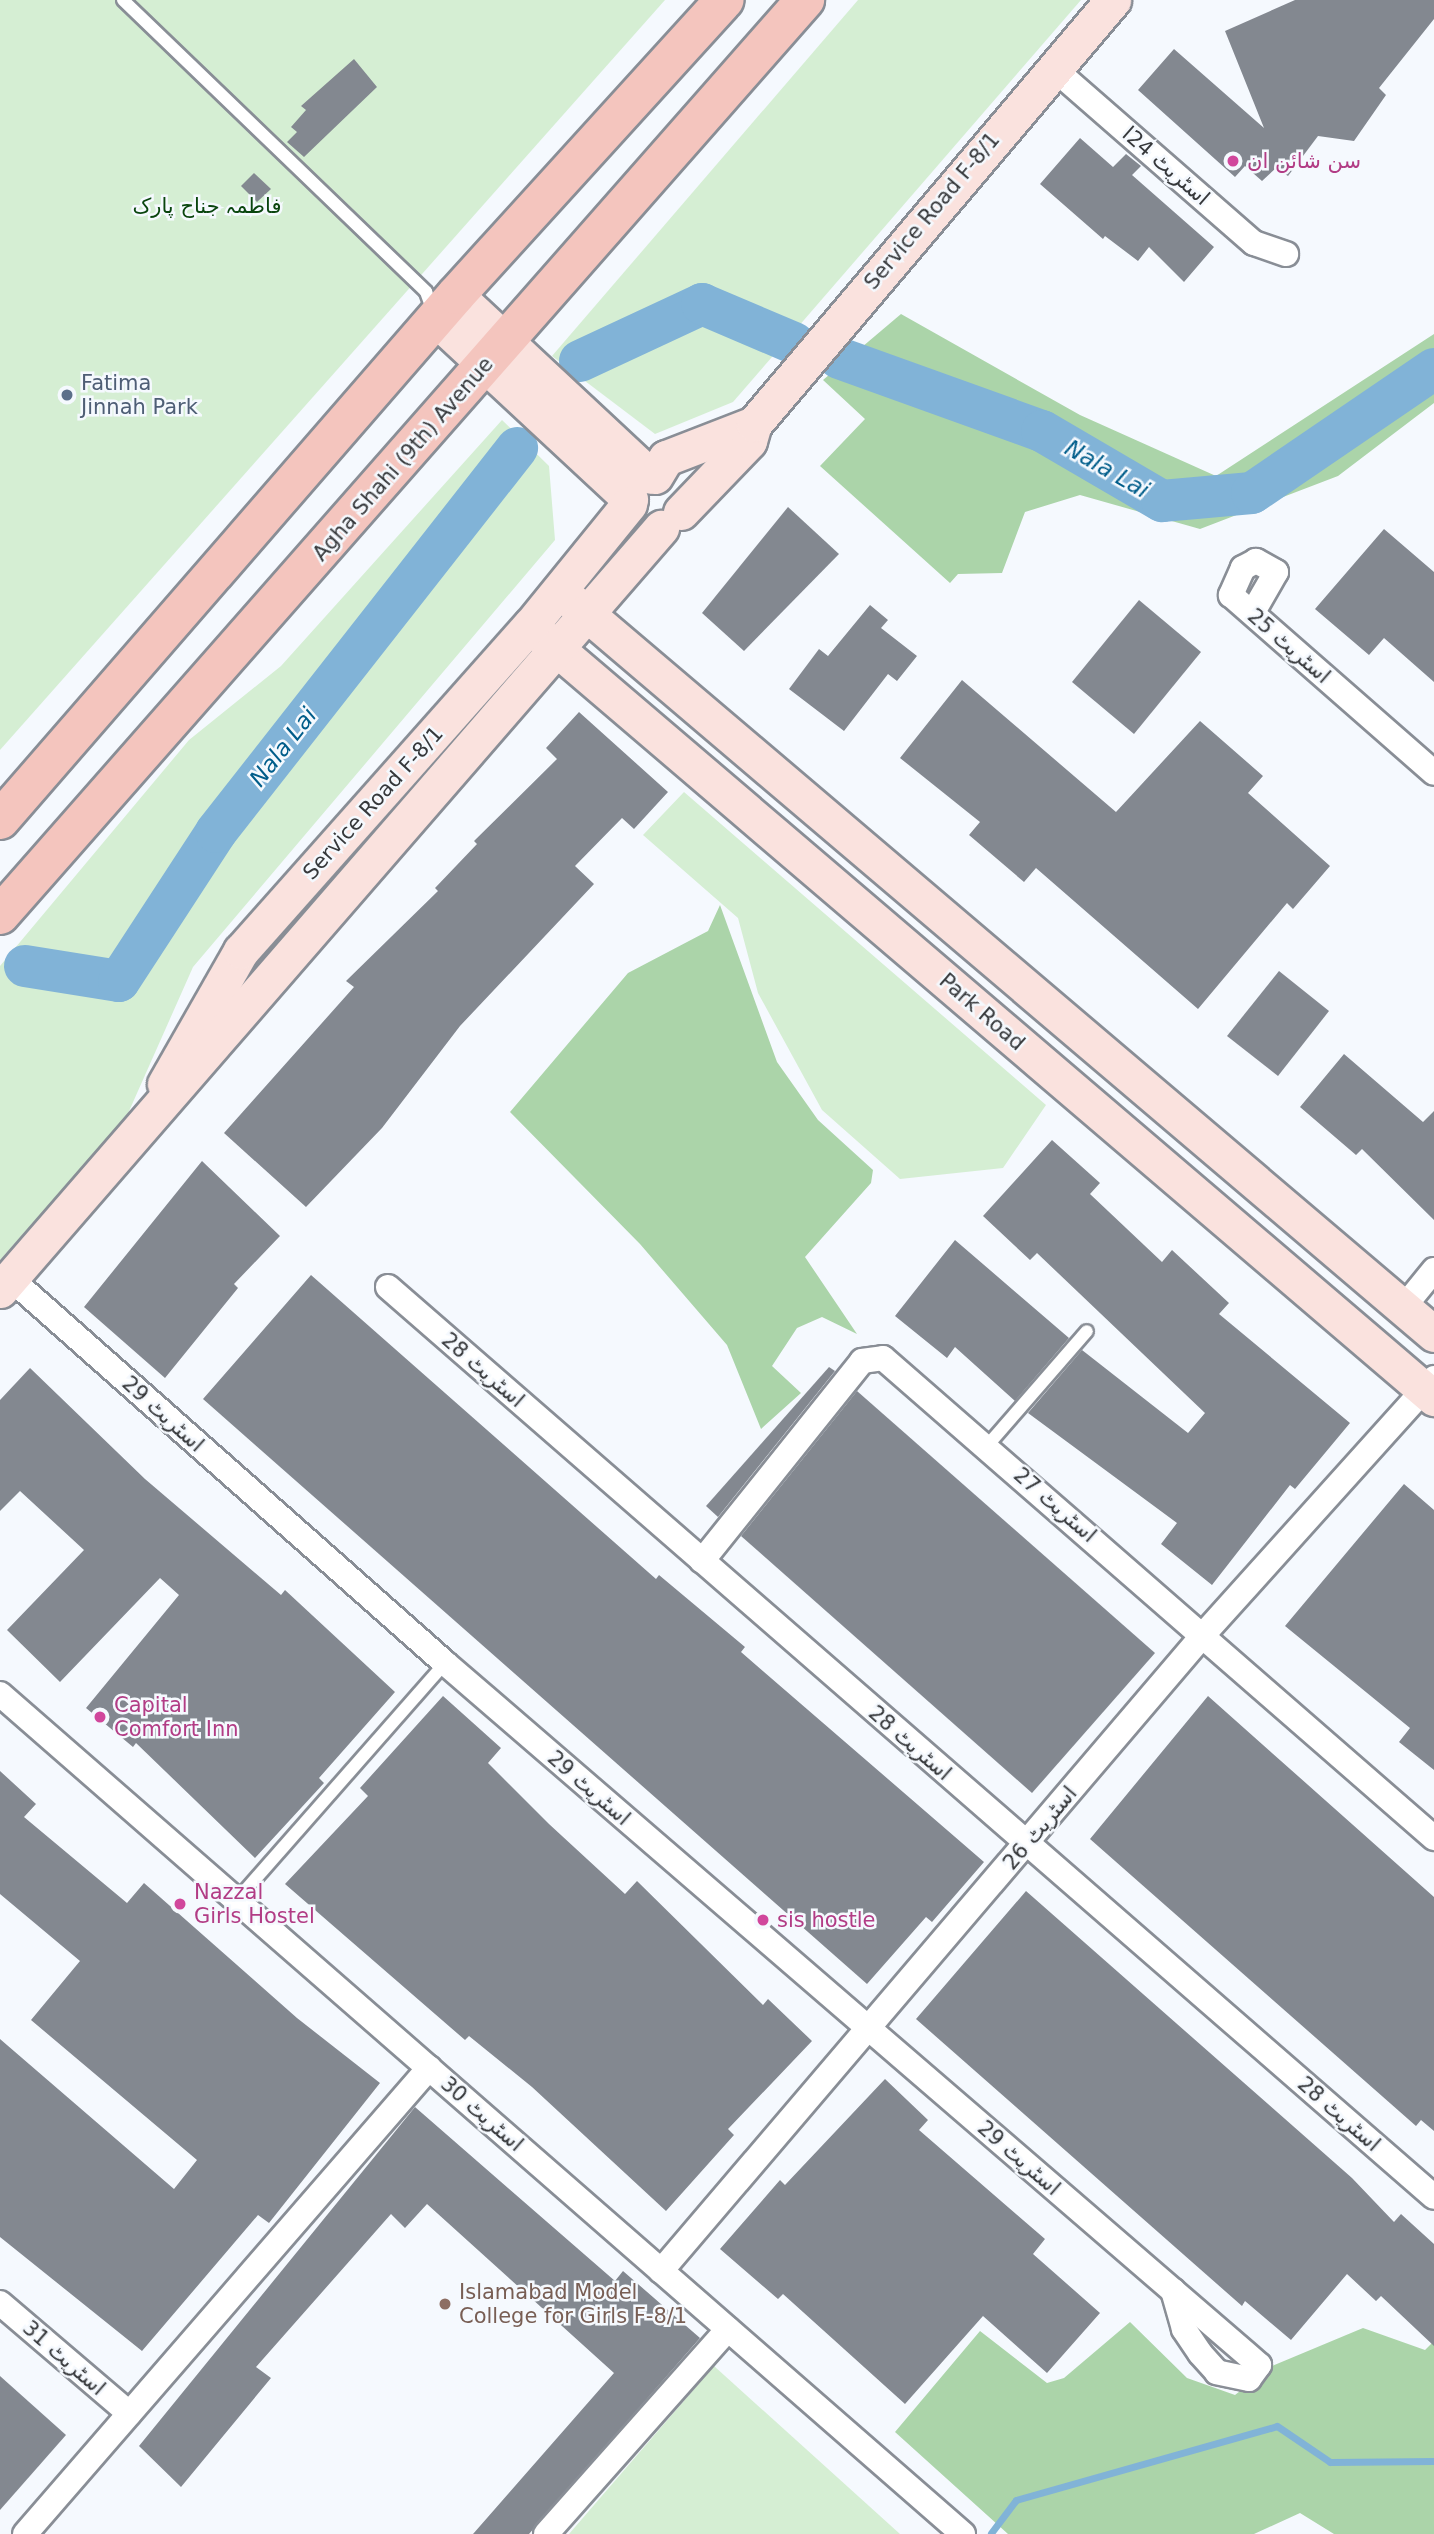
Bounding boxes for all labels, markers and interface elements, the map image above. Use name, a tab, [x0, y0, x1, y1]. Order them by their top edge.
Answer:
street label: اسٹریٹ 24ا	[1117, 121, 1215, 211]
street label: Service Road F-8/1	[859, 127, 1005, 295]
place label: سن شائن ان	[1247, 148, 1361, 174]
marker: سن شائن ان	[1225, 153, 1241, 169]
park label: فاطمہ جناح پارک	[133, 193, 281, 219]
street label: Agha Shahi (9th) Avenue	[308, 352, 498, 566]
place label: Fatima Jinnah Park	[81, 370, 198, 420]
marker: Fatima Jinnah Park	[59, 387, 75, 403]
water label: Nala Lai	[1060, 434, 1154, 504]
street label: اسٹریٹ 25	[1243, 603, 1335, 689]
water label: Nala Lai	[244, 702, 322, 792]
street label: Service Road F-8/1	[298, 721, 448, 885]
street label: Park Road	[934, 968, 1030, 1056]
street label: اسٹریٹ 28	[437, 1327, 529, 1413]
street label: اسٹریٹ 29	[117, 1371, 209, 1457]
street label: اسٹریٹ 27	[1009, 1462, 1101, 1548]
place label: Capital Comfort Inn	[114, 1692, 239, 1742]
street label: اسٹریٹ 28	[864, 1700, 956, 1786]
marker: Capital Comfort Inn	[92, 1709, 108, 1725]
street label: اسٹریٹ 29	[543, 1745, 635, 1831]
street label: اسٹریٹ 26	[998, 1781, 1082, 1875]
place label: Nazzal Girls Hostel	[194, 1879, 315, 1929]
marker: Nazzal Girls Hostel	[172, 1896, 188, 1912]
place label: sis hostle	[777, 1907, 875, 1933]
marker: sis hostle	[755, 1912, 771, 1928]
street label: اسٹریٹ 30	[436, 2071, 528, 2157]
street label: اسٹریٹ 28	[1293, 2071, 1385, 2157]
street label: اسٹریٹ 29	[973, 2115, 1065, 2201]
place label: Islamabad Model College for Girls F-8/1	[459, 2279, 687, 2329]
marker: Islamabad Model College for Girls F-8/1	[437, 2296, 453, 2312]
street label: اسٹریٹ 31	[18, 2315, 110, 2401]

